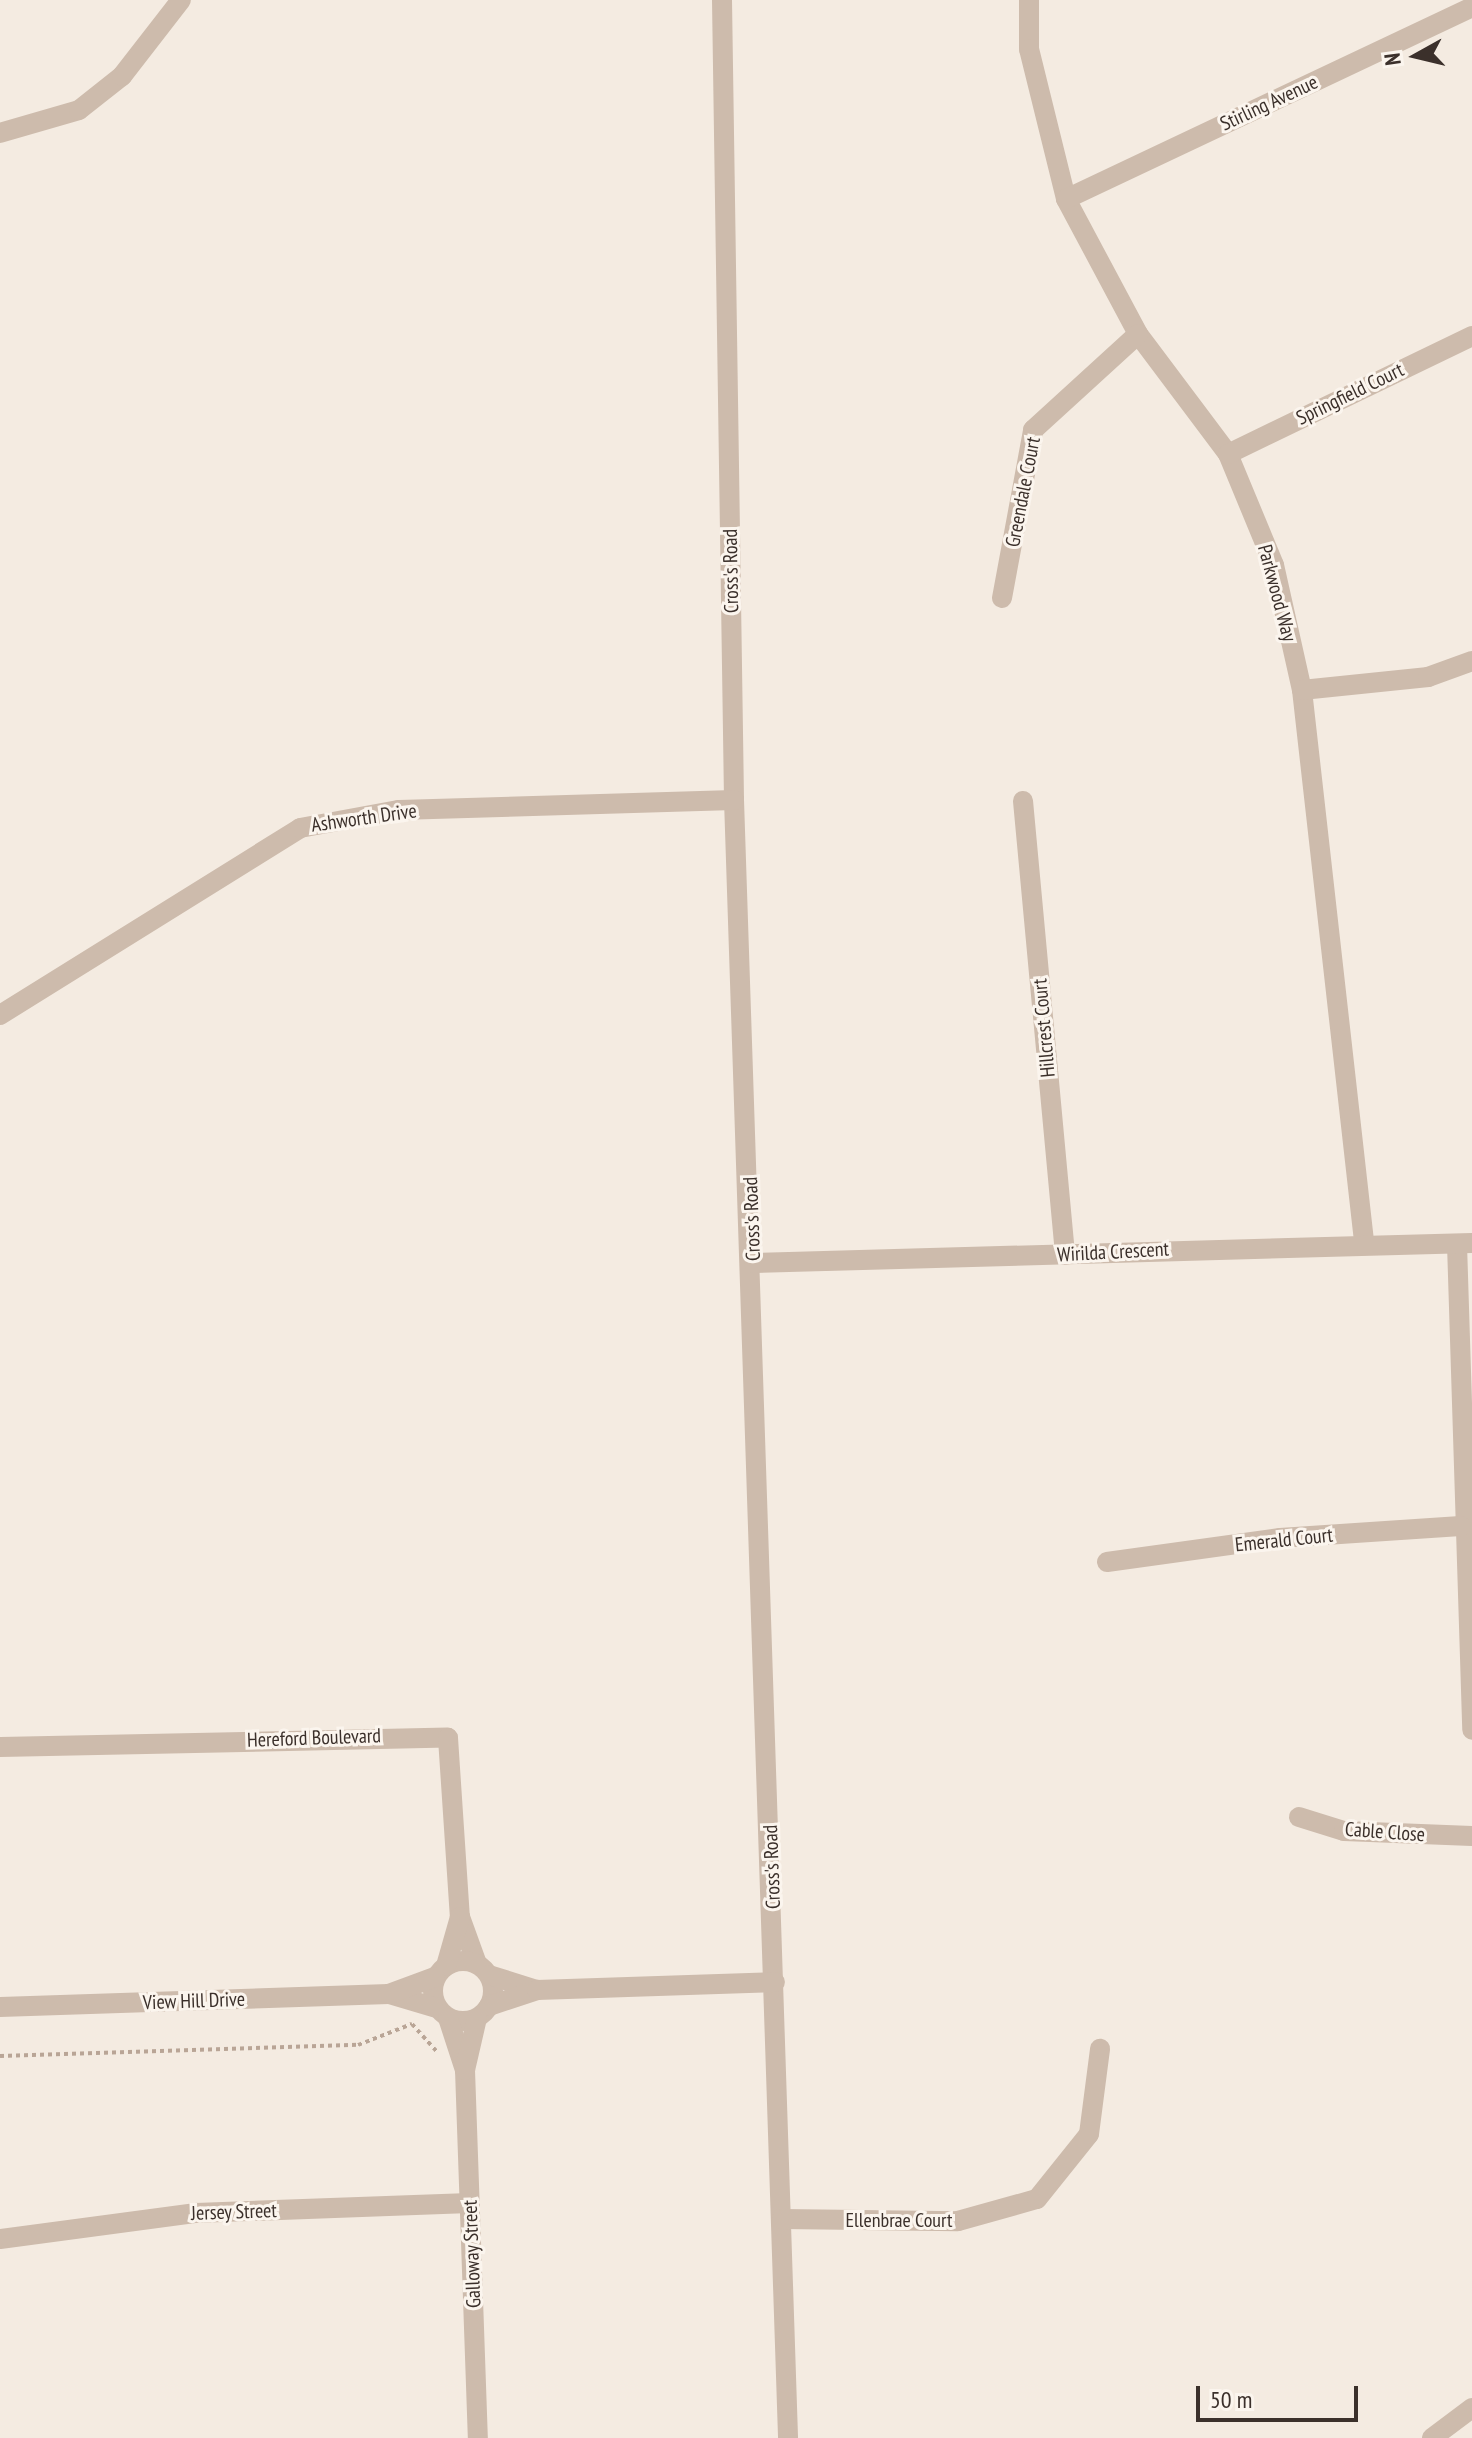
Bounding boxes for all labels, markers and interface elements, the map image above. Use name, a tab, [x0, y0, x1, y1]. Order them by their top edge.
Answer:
north arrow	[1376, 16, 1456, 96]
text: N	[1378, 52, 1407, 67]
street label: Stirling Avenue	[1216, 70, 1322, 136]
street label: Springfield Court	[1292, 358, 1408, 430]
street label: Greendale Court	[1001, 435, 1045, 549]
street label: Cross's Road	[718, 529, 744, 613]
street label: Parkwood Way	[1252, 542, 1302, 644]
street label: Ashworth Drive	[310, 799, 418, 837]
street label: Hillcrest Court	[1028, 978, 1060, 1078]
street label: Cross's Road	[739, 1176, 765, 1262]
street label: Wirilda Crescent	[1057, 1237, 1169, 1267]
street label: Emerald Court	[1234, 1523, 1334, 1557]
street label: Hereford Boulevard	[247, 1724, 381, 1752]
street label: Cable Close	[1344, 1817, 1426, 1847]
street label: Cross's Road	[759, 1824, 785, 1910]
street label: View Hill Drive	[142, 1987, 246, 2015]
street label: Jersey Street	[190, 2198, 278, 2226]
street label: Galloway Street	[458, 2199, 486, 2309]
street label: Ellenbrae Court	[846, 2208, 952, 2232]
scale bar	[1200, 2370, 1362, 2420]
text: 50 m	[1210, 2384, 1252, 2415]

